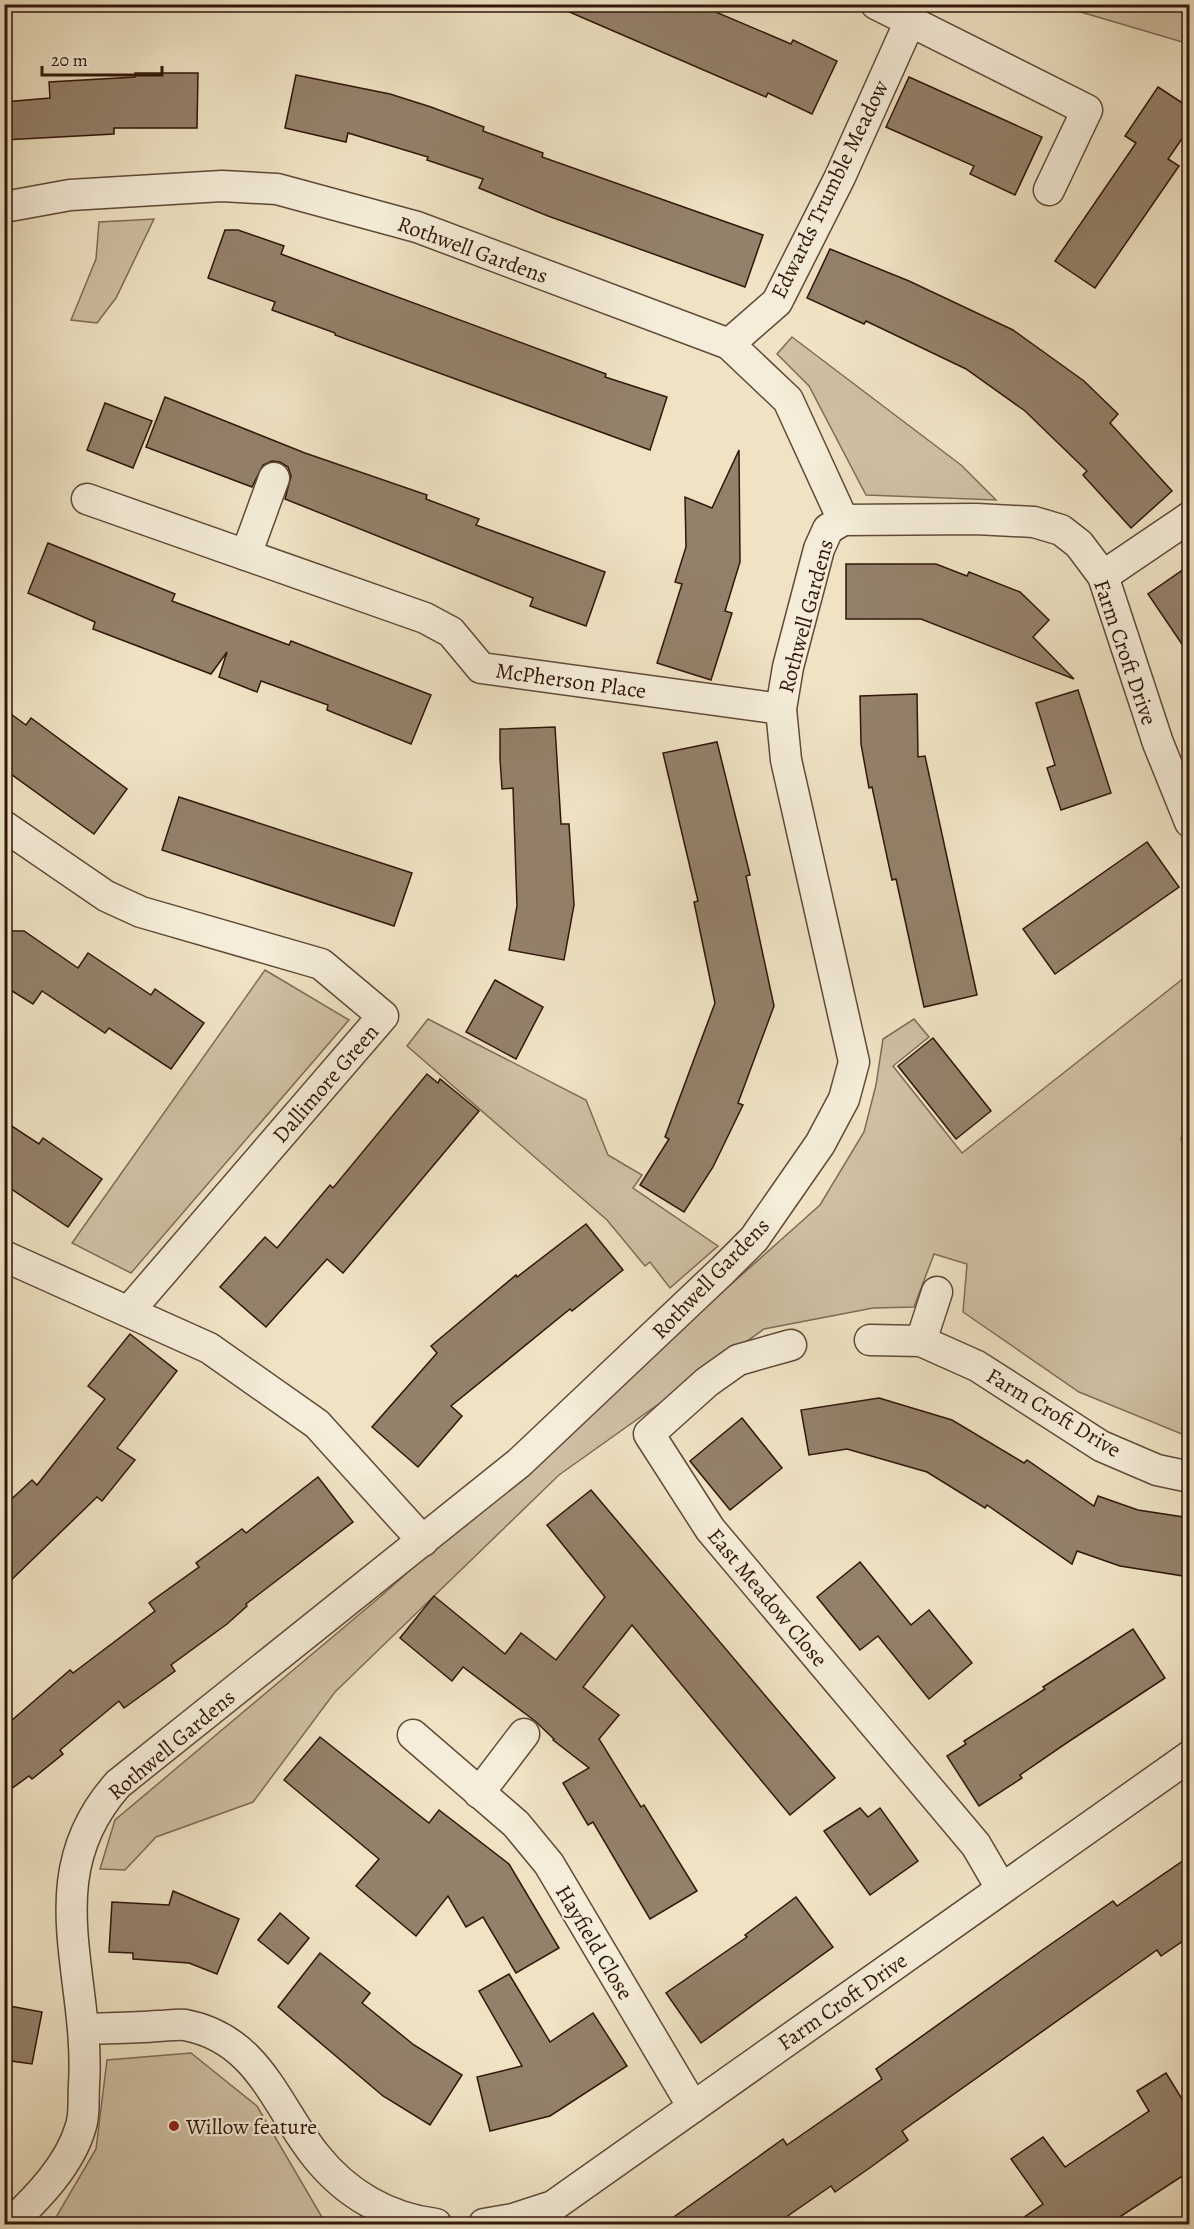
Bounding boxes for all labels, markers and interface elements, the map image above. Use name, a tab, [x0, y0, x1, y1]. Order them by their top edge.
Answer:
scale bar	[42, 39, 162, 77]
text: 20 m	[51, 48, 88, 72]
street label: Edwards Trumble Meadow	[764, 75, 896, 304]
street label: Rothwell Gardens	[393, 209, 552, 291]
street label: Rothwell Gardens	[771, 536, 841, 696]
street label: Farm Croft Drive	[1086, 575, 1164, 729]
street label: McPherson Place	[494, 656, 648, 706]
street label: Dallimore Green	[266, 1018, 386, 1150]
street label: Rothwell Gardens	[645, 1211, 776, 1346]
street label: Farm Croft Drive	[981, 1361, 1126, 1465]
street label: East Meadow Close	[700, 1522, 834, 1673]
street label: Rothwell Gardens	[102, 1683, 242, 1807]
street label: Hayfield Close	[548, 1880, 640, 2005]
street label: Farm Croft Drive	[772, 1946, 914, 2058]
place label: Willow feature	[185, 2112, 317, 2142]
marker: Willow feature	[167, 2119, 181, 2133]

